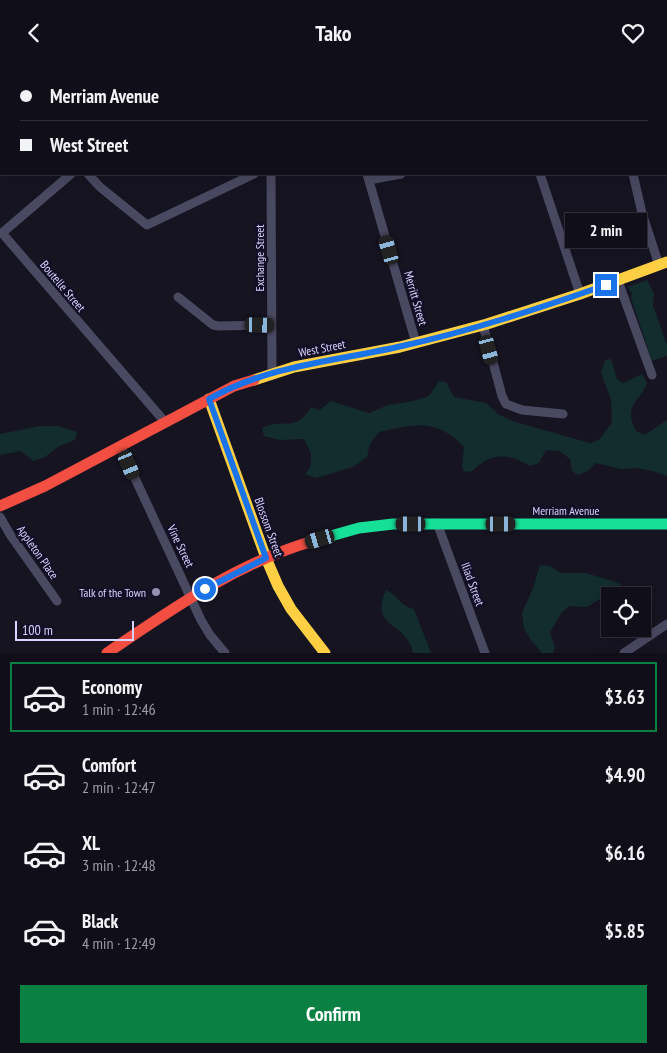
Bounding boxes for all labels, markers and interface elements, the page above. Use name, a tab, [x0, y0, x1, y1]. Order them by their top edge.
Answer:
icon: back	[20, 19, 48, 47]
text: Tako	[315, 19, 352, 47]
icon: heart	[619, 19, 647, 47]
text: Merriam Avenue	[50, 84, 159, 108]
text: West Street	[50, 133, 128, 157]
callout: 2 min	[565, 213, 647, 247]
text: 2 min	[590, 220, 622, 240]
street label: Exchange Street	[252, 224, 267, 292]
car	[377, 234, 400, 266]
street label: Boutelle Street	[37, 257, 89, 315]
street label: Merritt Street	[401, 269, 431, 328]
route end	[595, 274, 617, 296]
car	[244, 317, 275, 333]
car	[477, 334, 500, 366]
street label: West Street	[297, 336, 347, 360]
car	[116, 448, 141, 482]
street label: Blossom Street	[251, 495, 287, 559]
street label: Merriam Avenue	[533, 503, 600, 518]
car	[396, 517, 426, 532]
car	[486, 517, 516, 532]
street label: Vine Street	[164, 521, 198, 570]
street label: Appleton Place	[14, 522, 62, 582]
car	[303, 528, 336, 550]
street label: Iliad Street	[458, 560, 488, 609]
route start	[194, 578, 216, 600]
place label: Talk of the Town	[79, 585, 146, 600]
marker: Talk of the Town	[150, 586, 162, 598]
map controls	[601, 587, 651, 637]
button: locate	[601, 587, 651, 637]
scale bar	[15, 618, 134, 641]
text: 100 m	[22, 621, 53, 639]
icon: car	[22, 675, 67, 720]
text: Economy	[82, 675, 142, 699]
text: $3.63	[605, 685, 645, 709]
text: 1 min · 12:46	[82, 699, 156, 719]
icon: car	[22, 753, 67, 798]
text: Comfort	[82, 753, 136, 777]
text: $4.90	[605, 763, 645, 787]
text: 2 min · 12:47	[82, 777, 156, 797]
icon: car	[22, 831, 67, 876]
text: XL	[82, 831, 100, 855]
text: $6.16	[605, 841, 645, 865]
text: 3 min · 12:48	[82, 855, 156, 875]
icon: car	[22, 909, 67, 954]
text: Black	[82, 909, 118, 933]
text: $5.85	[605, 919, 645, 943]
text: 4 min · 12:49	[82, 933, 156, 953]
button: Confirm	[20, 985, 647, 1043]

